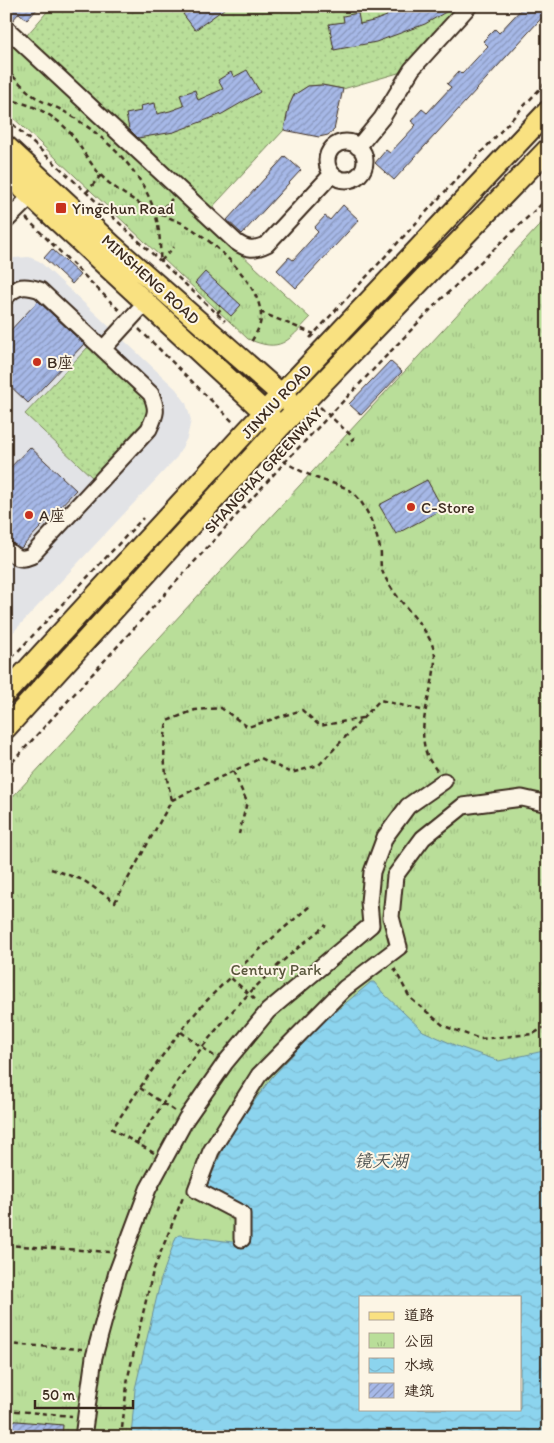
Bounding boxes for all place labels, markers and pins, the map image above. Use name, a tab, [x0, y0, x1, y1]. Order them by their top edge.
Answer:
place label: Yingchun Road	[72, 199, 174, 218]
marker: Yingchun Road	[54, 201, 68, 215]
place label: B座	[47, 353, 73, 372]
marker: B座	[31, 356, 43, 368]
place label: C-Store	[421, 498, 475, 517]
marker: C-Store	[405, 501, 417, 513]
place label: A座	[39, 506, 65, 525]
marker: A座	[23, 509, 35, 521]

